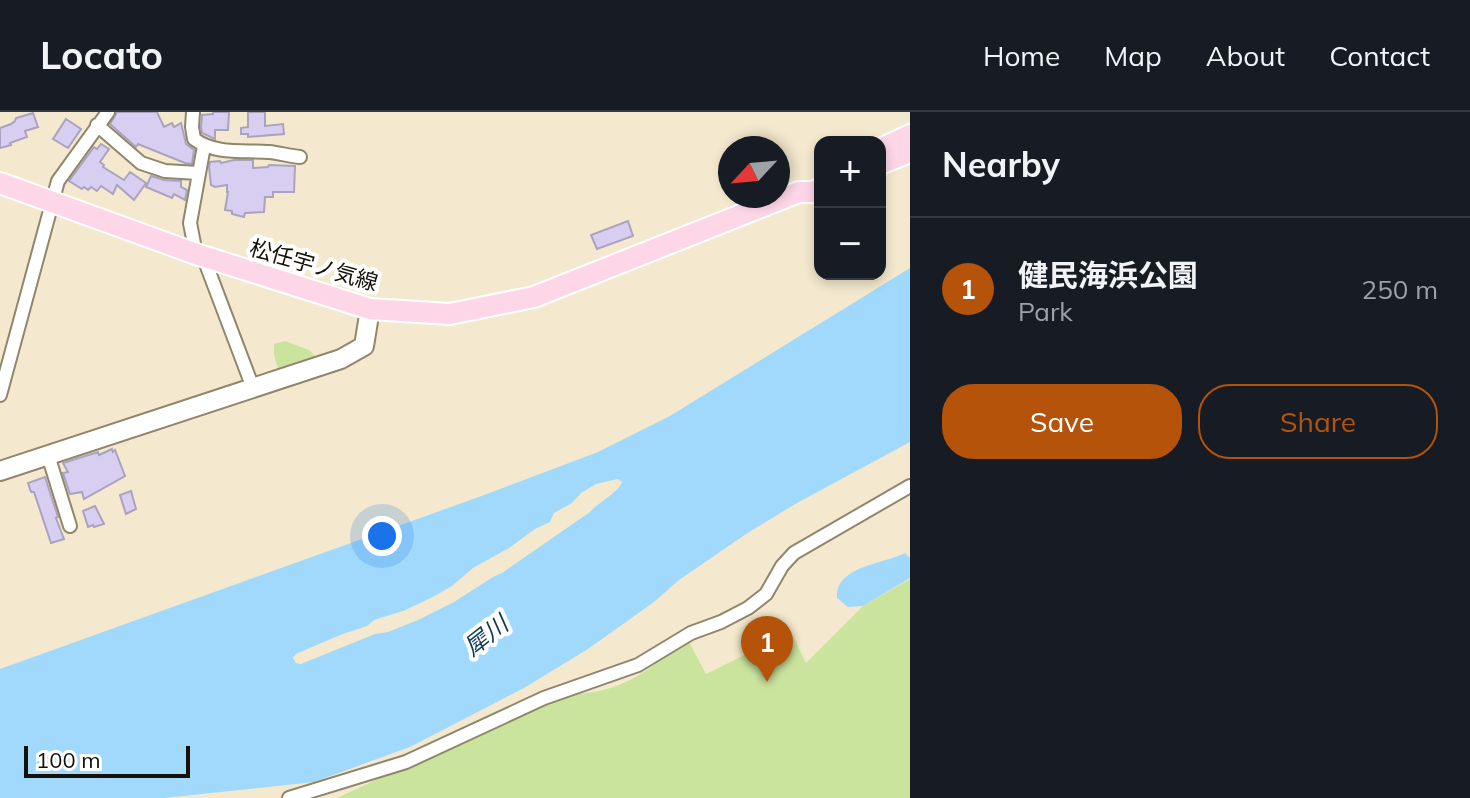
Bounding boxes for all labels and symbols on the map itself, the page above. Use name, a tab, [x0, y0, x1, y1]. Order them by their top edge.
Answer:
north arrow	[718, 136, 790, 208]
street label: 松任宇ノ気線	[247, 233, 381, 297]
your location	[362, 516, 402, 556]
water label: 犀川	[457, 607, 516, 662]
pin: 1	[741, 616, 793, 682]
scale bar	[24, 742, 190, 778]

